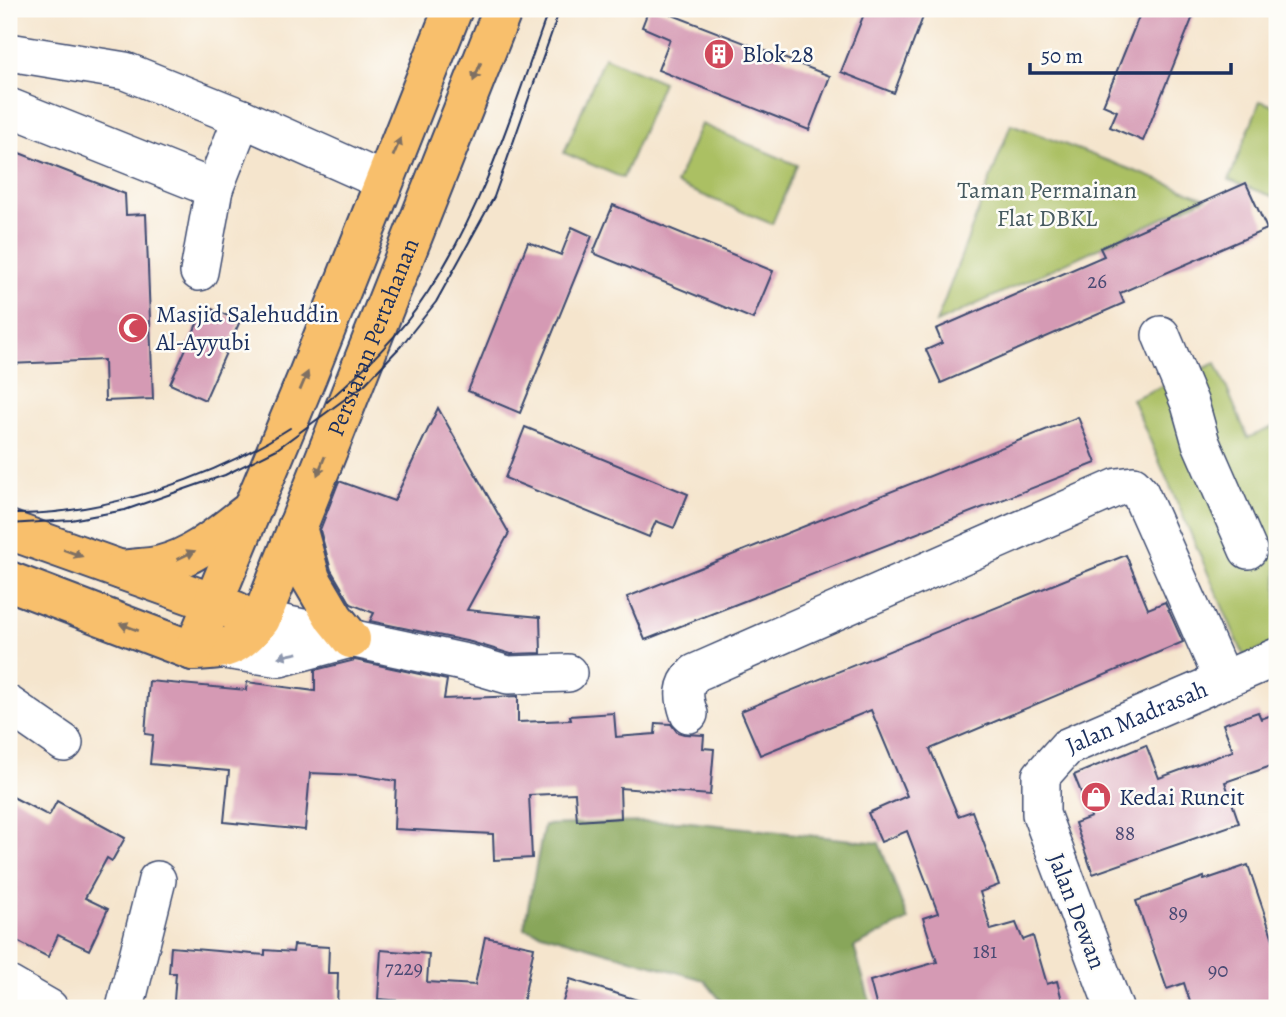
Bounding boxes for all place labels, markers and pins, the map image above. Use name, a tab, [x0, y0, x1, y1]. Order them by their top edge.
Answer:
building icon: Blok 28	[702, 37, 736, 71]
place label: Blok 28	[742, 38, 814, 70]
place label: Masjid Salehuddin Al-Ayyubi	[155, 298, 339, 358]
mosque icon: Masjid Salehuddin Al-Ayyubi	[116, 311, 150, 345]
shop icon: Kedai Runcit	[1079, 780, 1113, 814]
place label: Kedai Runcit	[1119, 781, 1245, 813]

